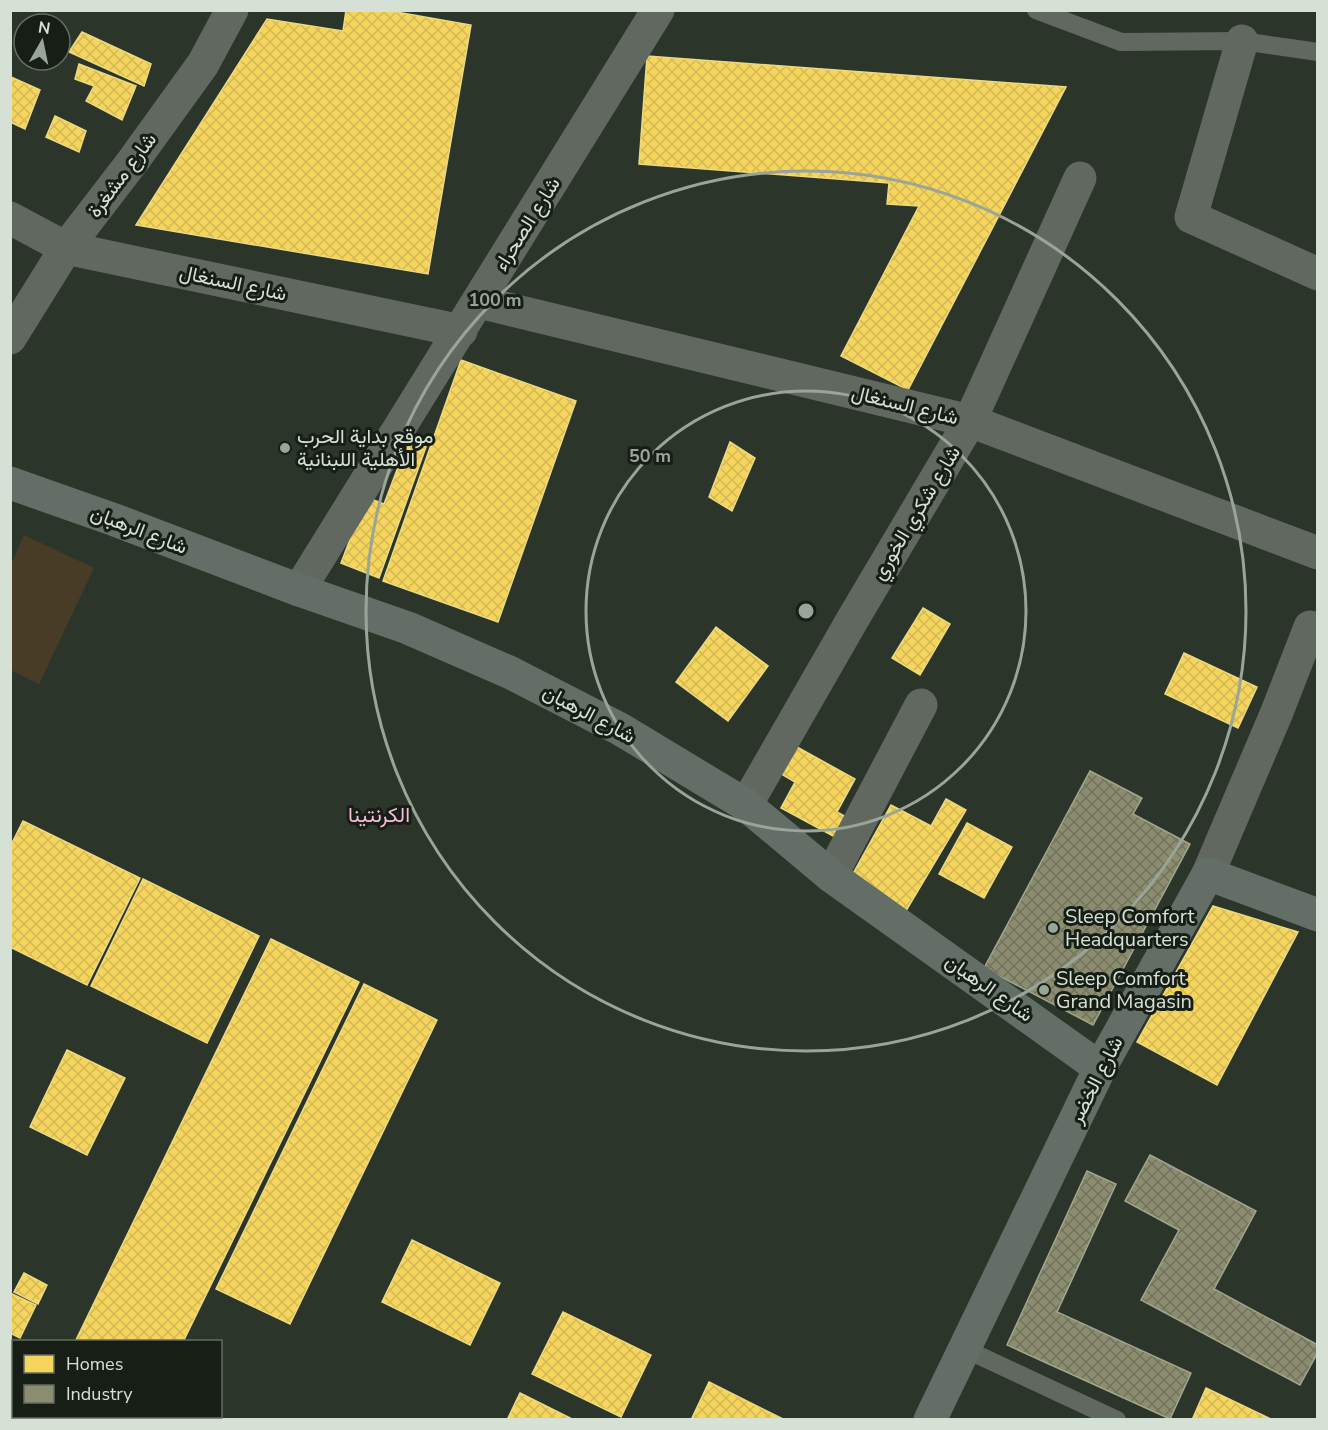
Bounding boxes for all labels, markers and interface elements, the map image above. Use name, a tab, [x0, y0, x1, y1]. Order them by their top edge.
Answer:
north arrow	[12, 12, 72, 72]
text: N	[37, 16, 52, 40]
street label: شارع مشغرة	[81, 127, 163, 223]
street label: شارع الصحراء	[488, 172, 566, 276]
street label: شارع السنغال	[177, 258, 289, 308]
text: 100 m	[468, 288, 522, 312]
street label: شارع السنغال	[849, 379, 961, 431]
place label: موقع بداية الحرب الأهلية اللبنانية	[297, 423, 433, 473]
marker: موقع بداية الحرب الأهلية اللبنانية	[278, 441, 292, 455]
street label: شارع شكري الخوري	[865, 441, 969, 587]
text: 50 m	[629, 444, 671, 468]
street label: شارع الرهبان	[87, 499, 191, 561]
centre of rings	[796, 601, 816, 621]
street label: شارع الرهبان	[538, 678, 640, 750]
district label: الكرنتينا	[348, 801, 410, 829]
place label: Sleep Comfort Headquarters	[1065, 903, 1195, 953]
marker: Sleep Comfort Headquarters	[1046, 921, 1060, 935]
street label: شارع الرهبان	[940, 948, 1038, 1028]
place label: Sleep Comfort Grand Magasin	[1056, 965, 1192, 1015]
marker: Sleep Comfort Grand Magasin	[1037, 983, 1051, 997]
street label: شارع الخضر	[1062, 1032, 1129, 1129]
legend	[12, 1340, 222, 1418]
text: Homes	[66, 1352, 123, 1376]
text: Industry	[66, 1382, 133, 1406]

